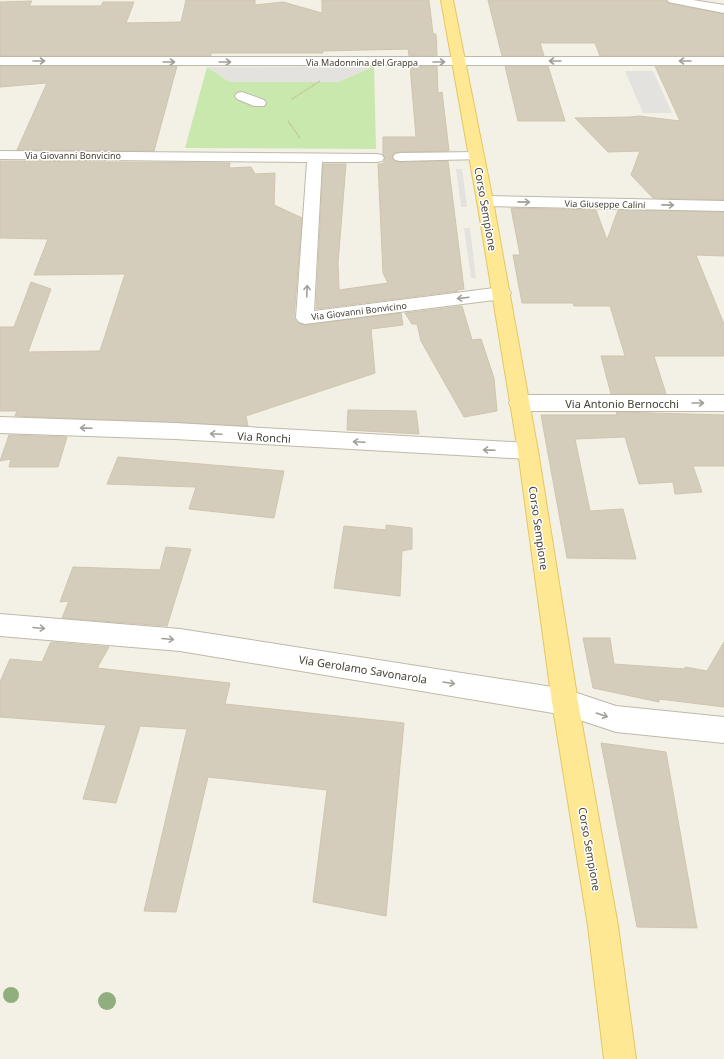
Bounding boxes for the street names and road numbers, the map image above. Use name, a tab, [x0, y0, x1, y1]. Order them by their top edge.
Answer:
street label: Via Madonnina del Grappa	[306, 56, 418, 69]
street label: Via Giovanni Bonvicino	[25, 149, 121, 162]
street label: Corso Sempione	[471, 166, 501, 252]
street label: Via Giuseppe Calini	[565, 197, 645, 211]
street label: Via Giovanni Bonvicino	[311, 299, 407, 323]
street label: Via Antonio Bernocchi	[565, 396, 679, 411]
street label: Via Ronchi	[237, 428, 291, 446]
street label: Corso Sempione	[526, 485, 552, 571]
street label: Via Gerolamo Savonarola	[298, 651, 428, 687]
street label: Corso Sempione	[575, 806, 605, 892]

